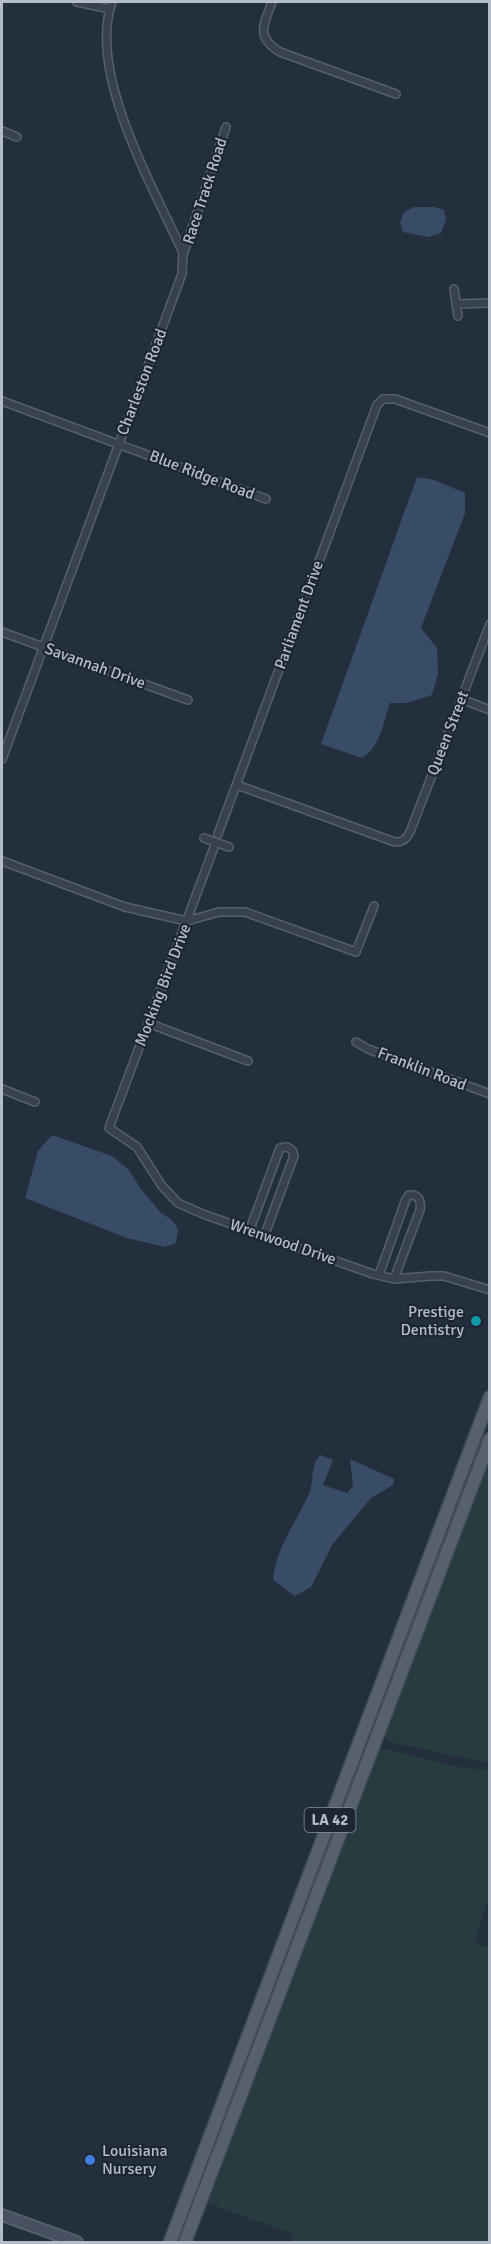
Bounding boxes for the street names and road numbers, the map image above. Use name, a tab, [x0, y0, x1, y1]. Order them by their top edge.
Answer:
street label: Race Track Road	[178, 135, 232, 247]
street label: Charleston Road	[113, 326, 171, 438]
street label: Blue Ridge Road	[147, 446, 257, 504]
street label: Parliament Drive	[270, 558, 328, 672]
street label: Savannah Drive	[42, 639, 148, 693]
street label: Queen Street	[423, 687, 473, 778]
street label: Mocking Bird Drive	[130, 921, 196, 1049]
street label: Franklin Road	[375, 1043, 469, 1095]
street label: Wrenwood Drive	[227, 1214, 339, 1270]
road number: LA 42	[304, 1808, 356, 1832]

